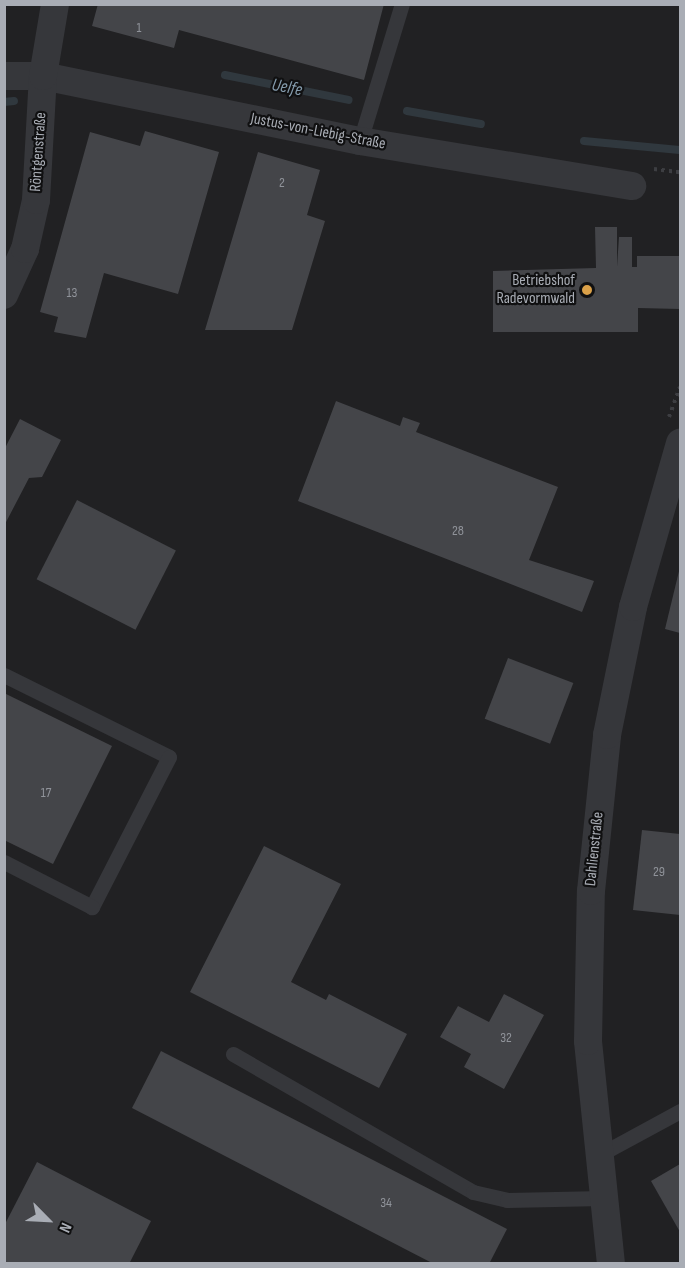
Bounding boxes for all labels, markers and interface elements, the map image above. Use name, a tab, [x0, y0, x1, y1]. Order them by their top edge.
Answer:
house number: 1	[137, 20, 141, 36]
water label: Uelfe	[270, 74, 304, 102]
street label: Justus-von-Liebig-Straße	[249, 110, 387, 154]
street label: Röntgenstraße	[27, 112, 51, 192]
house number: 2	[279, 175, 285, 191]
place label: Betriebshof Radevormwald	[497, 271, 575, 309]
marker: Betriebshof Radevormwald	[580, 283, 594, 297]
house number: 13	[67, 285, 77, 301]
house number: 28	[452, 523, 464, 539]
house number: 17	[41, 785, 51, 801]
street label: Dahlienstraße	[582, 811, 608, 887]
house number: 29	[653, 864, 665, 880]
house number: 32	[500, 1030, 512, 1046]
north arrow	[18, 1190, 78, 1250]
house number: 34	[380, 1195, 392, 1211]
text: N	[54, 1220, 75, 1235]

